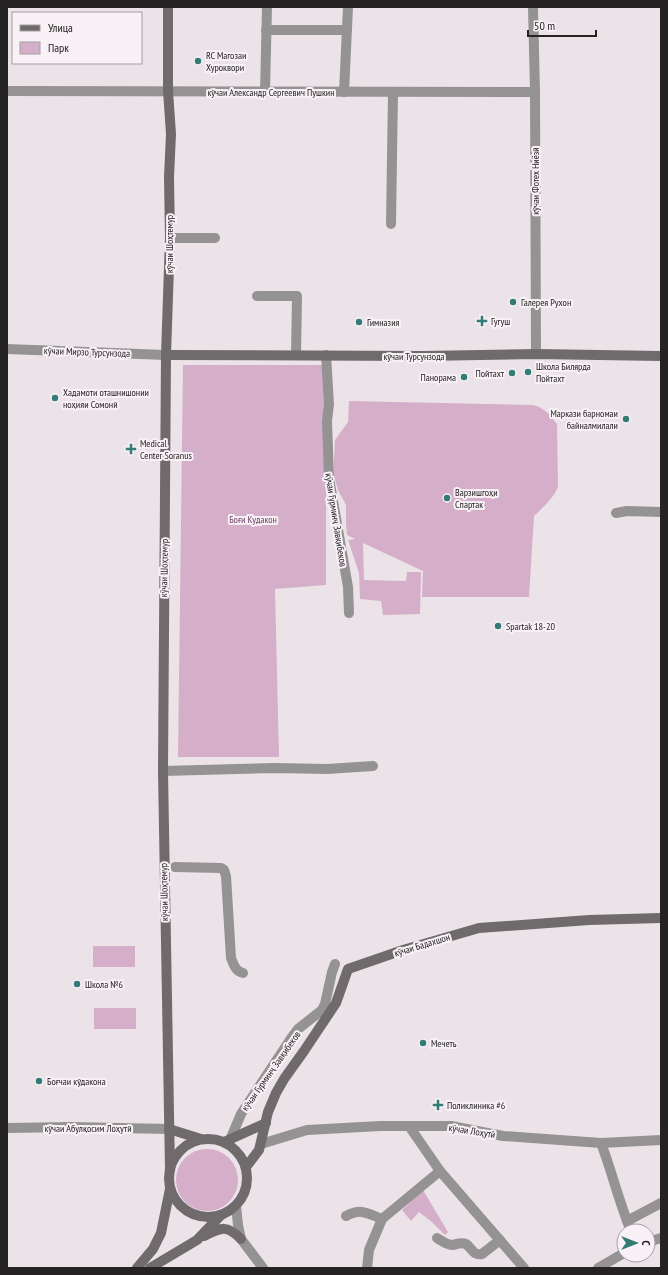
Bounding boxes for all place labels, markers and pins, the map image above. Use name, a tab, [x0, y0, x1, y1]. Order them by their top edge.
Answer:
place label: RC Магозаи Хуроквори	[206, 49, 246, 74]
marker: RC Магозаи Хуроквори	[193, 56, 203, 66]
place label: Галерея Рухон	[521, 296, 571, 309]
marker: Галерея Рухон	[508, 297, 518, 307]
marker: Гугуш	[476, 315, 488, 327]
place label: Гугуш	[491, 315, 510, 328]
place label: Гимназия	[367, 316, 400, 329]
marker: Гимназия	[354, 317, 364, 327]
place label: Школа Билярда Пойтахт	[536, 360, 591, 385]
place label: Пойтахт	[476, 367, 505, 380]
marker: Школа Билярда Пойтахт	[523, 367, 533, 377]
marker: Пойтахт	[507, 368, 517, 378]
place label: Панорама	[421, 371, 456, 384]
marker: Панорама	[459, 372, 469, 382]
place label: Хадамоти оташнишонии ноҳияи Сомонӣ	[63, 386, 149, 411]
marker: Хадамоти оташнишонии ноҳияи Сомонӣ	[50, 393, 60, 403]
place label: Маркази барномаи байналмилали	[550, 407, 618, 432]
marker: Маркази барномаи байналмилали	[621, 414, 631, 424]
place label: Medical Center Soranus	[140, 437, 193, 462]
marker: Medical Center Soranus	[125, 443, 137, 455]
place label: Варзишгоҳи Спартак	[455, 486, 498, 511]
marker: Варзишгоҳи Спартак	[442, 493, 452, 503]
place label: Spartak 18-20	[506, 620, 556, 633]
marker: Spartak 18-20	[493, 621, 503, 631]
place label: Школа №6	[85, 978, 124, 991]
marker: Школа №6	[72, 979, 82, 989]
place label: Мечеть	[431, 1037, 457, 1050]
marker: Мечеть	[418, 1038, 428, 1048]
place label: Боғчаи кӯдакона	[47, 1075, 106, 1088]
marker: Боғчаи кӯдакона	[34, 1076, 44, 1086]
marker: Поликлиника #6	[432, 1099, 444, 1111]
place label: Поликлиника #6	[447, 1099, 506, 1112]

